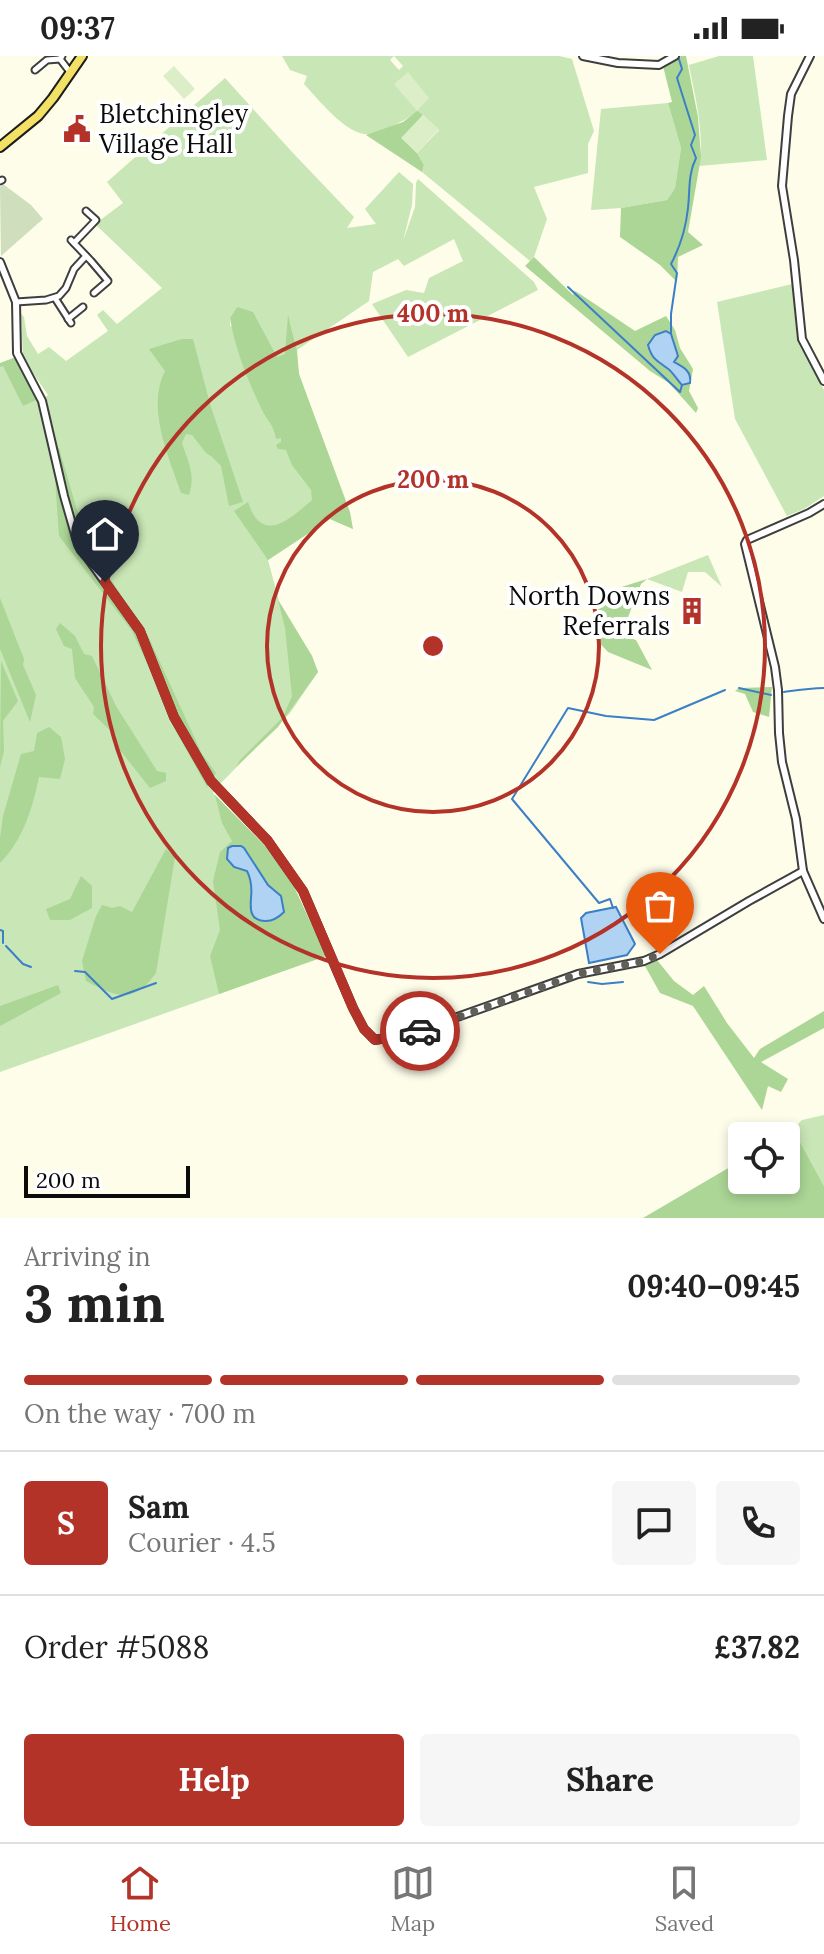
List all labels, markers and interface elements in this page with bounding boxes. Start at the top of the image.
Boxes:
text: 09:37 [40,9,115,47]
place label: Bletchingley Village Hall [98,97,249,160]
public building icon: Bletchingley Village Hall [62,114,92,144]
text: 400 m [397,298,469,329]
text: 200 m [397,464,469,495]
pin [71,500,139,582]
icon: home [83,512,127,556]
place label: North Downs Referrals [508,579,670,642]
building icon: North Downs Referrals [677,596,707,626]
centre of rings [419,632,447,660]
pin [626,872,694,954]
icon: bag [638,884,682,928]
courier [380,991,460,1071]
icon: car [398,1009,442,1053]
map controls [728,1122,800,1194]
button: locate [728,1122,800,1194]
scale bar [24,1162,190,1198]
text: 200 m [36,1166,101,1194]
text: Arriving in [24,1240,151,1273]
text: 09:40–09:45 [627,1267,800,1305]
text: 3 min [24,1270,165,1336]
text: On the way · 700 m [24,1397,256,1430]
button: chat [612,1481,696,1565]
button: phone [716,1481,800,1565]
text: Sam [128,1488,189,1526]
text: S [57,1504,75,1542]
text: Courier · 4.5 [128,1526,276,1559]
text: Order #5088 [24,1628,209,1666]
text: £37.82 [714,1628,800,1666]
button: Help [24,1734,404,1826]
button: Share [420,1734,800,1826]
tab: Home [110,1861,171,1937]
tab: Map [390,1861,435,1937]
tab: Saved [655,1861,714,1937]

